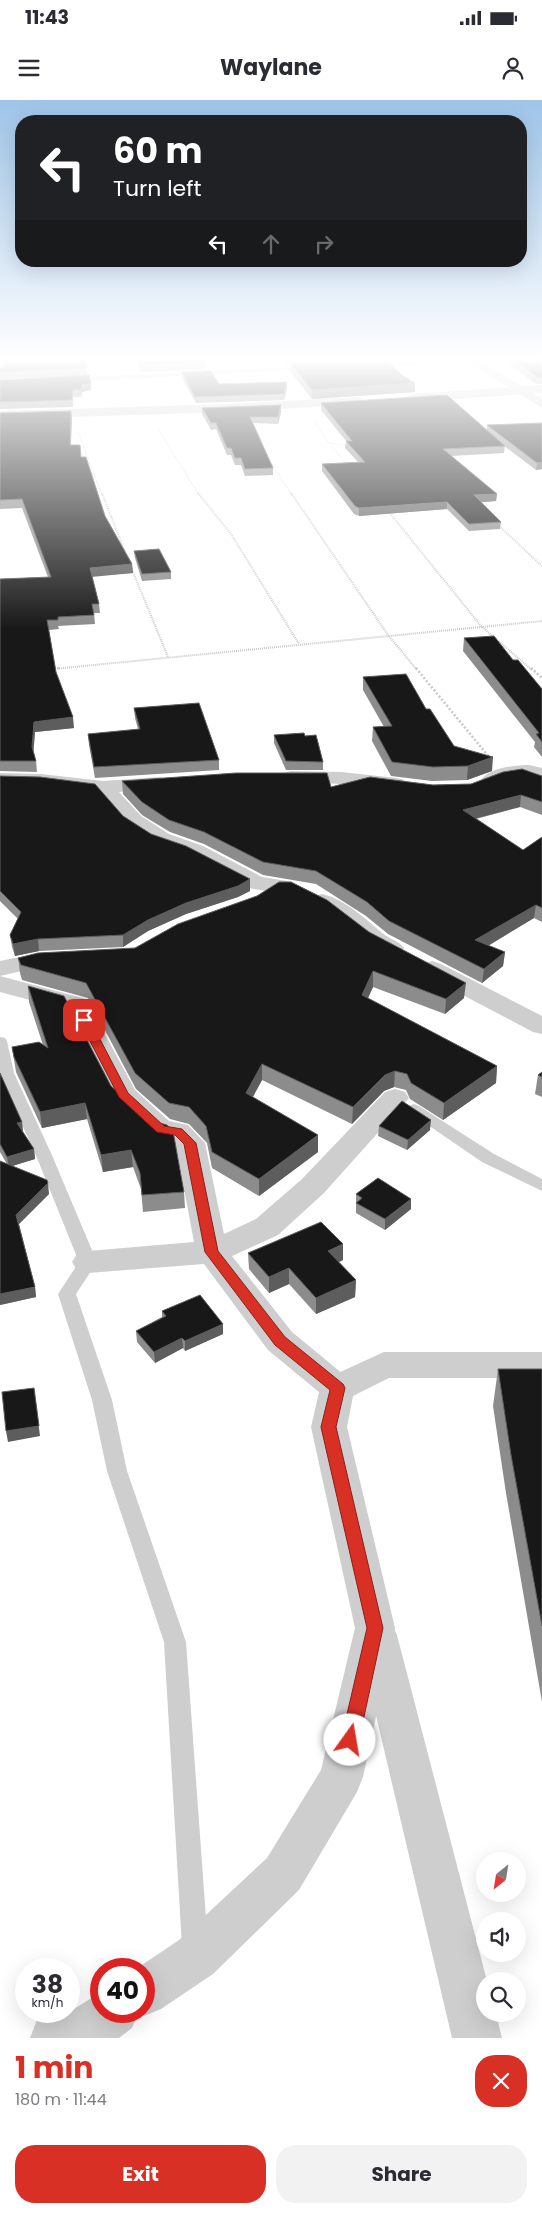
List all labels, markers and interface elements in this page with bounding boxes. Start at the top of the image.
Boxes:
text: 11:43 [25,4,69,31]
text: Waylane [220,52,322,83]
icon: menu [15,54,43,82]
icon: person [499,54,527,82]
text: 60 m [113,126,203,175]
icon: left [30,135,95,200]
text: Turn left [113,173,201,204]
icon: left [204,230,232,258]
icon: ahead [257,230,285,258]
icon: right [310,230,338,258]
pin [63,999,105,1041]
icon: arrive [70,1006,98,1034]
position arrow [323,1713,375,1765]
north arrow [476,1852,526,1902]
map controls [476,1852,526,2022]
button: sound [476,1912,526,1962]
speed limit sign: 40 [90,1958,155,2023]
text: 38 [32,1967,63,2002]
button: search [476,1972,526,2022]
text: km/h [32,1994,63,2011]
text: 1 min [15,2046,93,2089]
button: close [475,2055,527,2107]
text: 180 m · 11:44 [15,2088,107,2111]
button: Exit [15,2145,266,2203]
button: Share [276,2145,527,2203]

